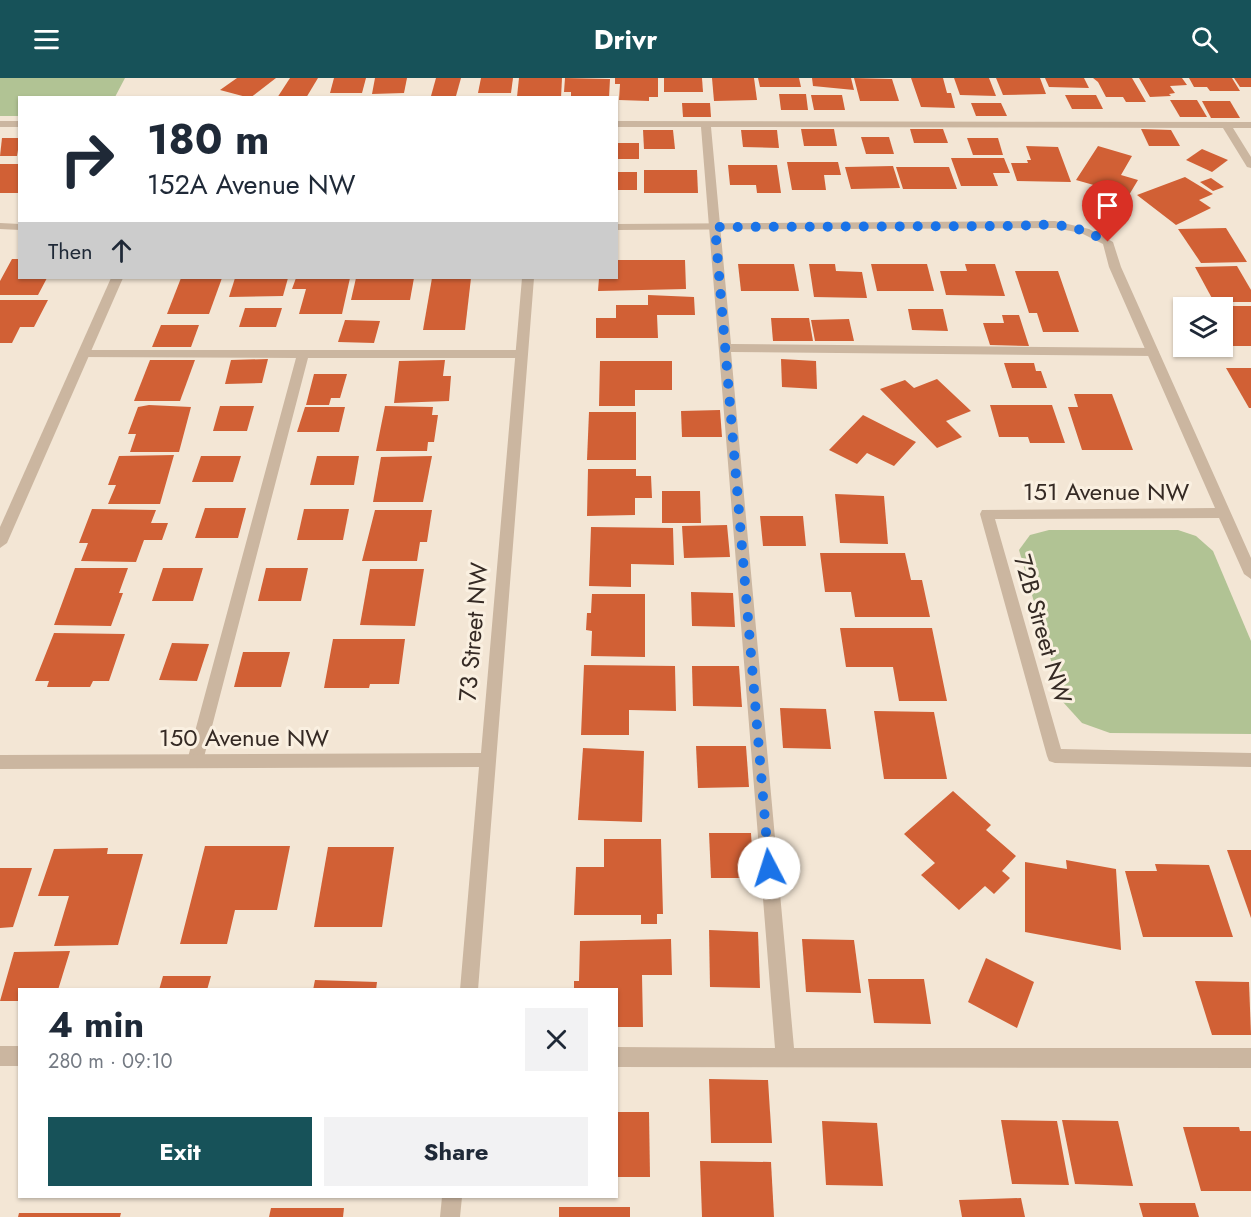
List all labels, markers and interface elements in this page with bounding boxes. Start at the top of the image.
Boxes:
text: Drivr [594,20,657,59]
icon: menu [30,23,63,56]
icon: search [1188,23,1221,56]
text: 180 m [147,109,270,170]
icon: right [48,120,126,198]
text: 152A Avenue NW [147,165,356,204]
pin [1082,180,1133,242]
icon: arrive [1091,189,1124,222]
icon: ahead [105,234,138,267]
text: Then [48,235,93,267]
map controls [1173,297,1233,357]
button: layers [1173,297,1233,357]
street label: 151 Avenue NW [1023,474,1190,509]
street label: 72B Street NW [1005,550,1081,708]
street label: 73 Street NW [449,561,497,703]
street label: 150 Avenue NW [159,720,329,755]
position arrow [737,836,801,900]
text: 4 min [48,998,144,1050]
button: close [525,1008,588,1071]
text: 280 m · 09:10 [48,1047,172,1076]
button: Exit [48,1117,312,1186]
button: Share [324,1117,588,1186]

